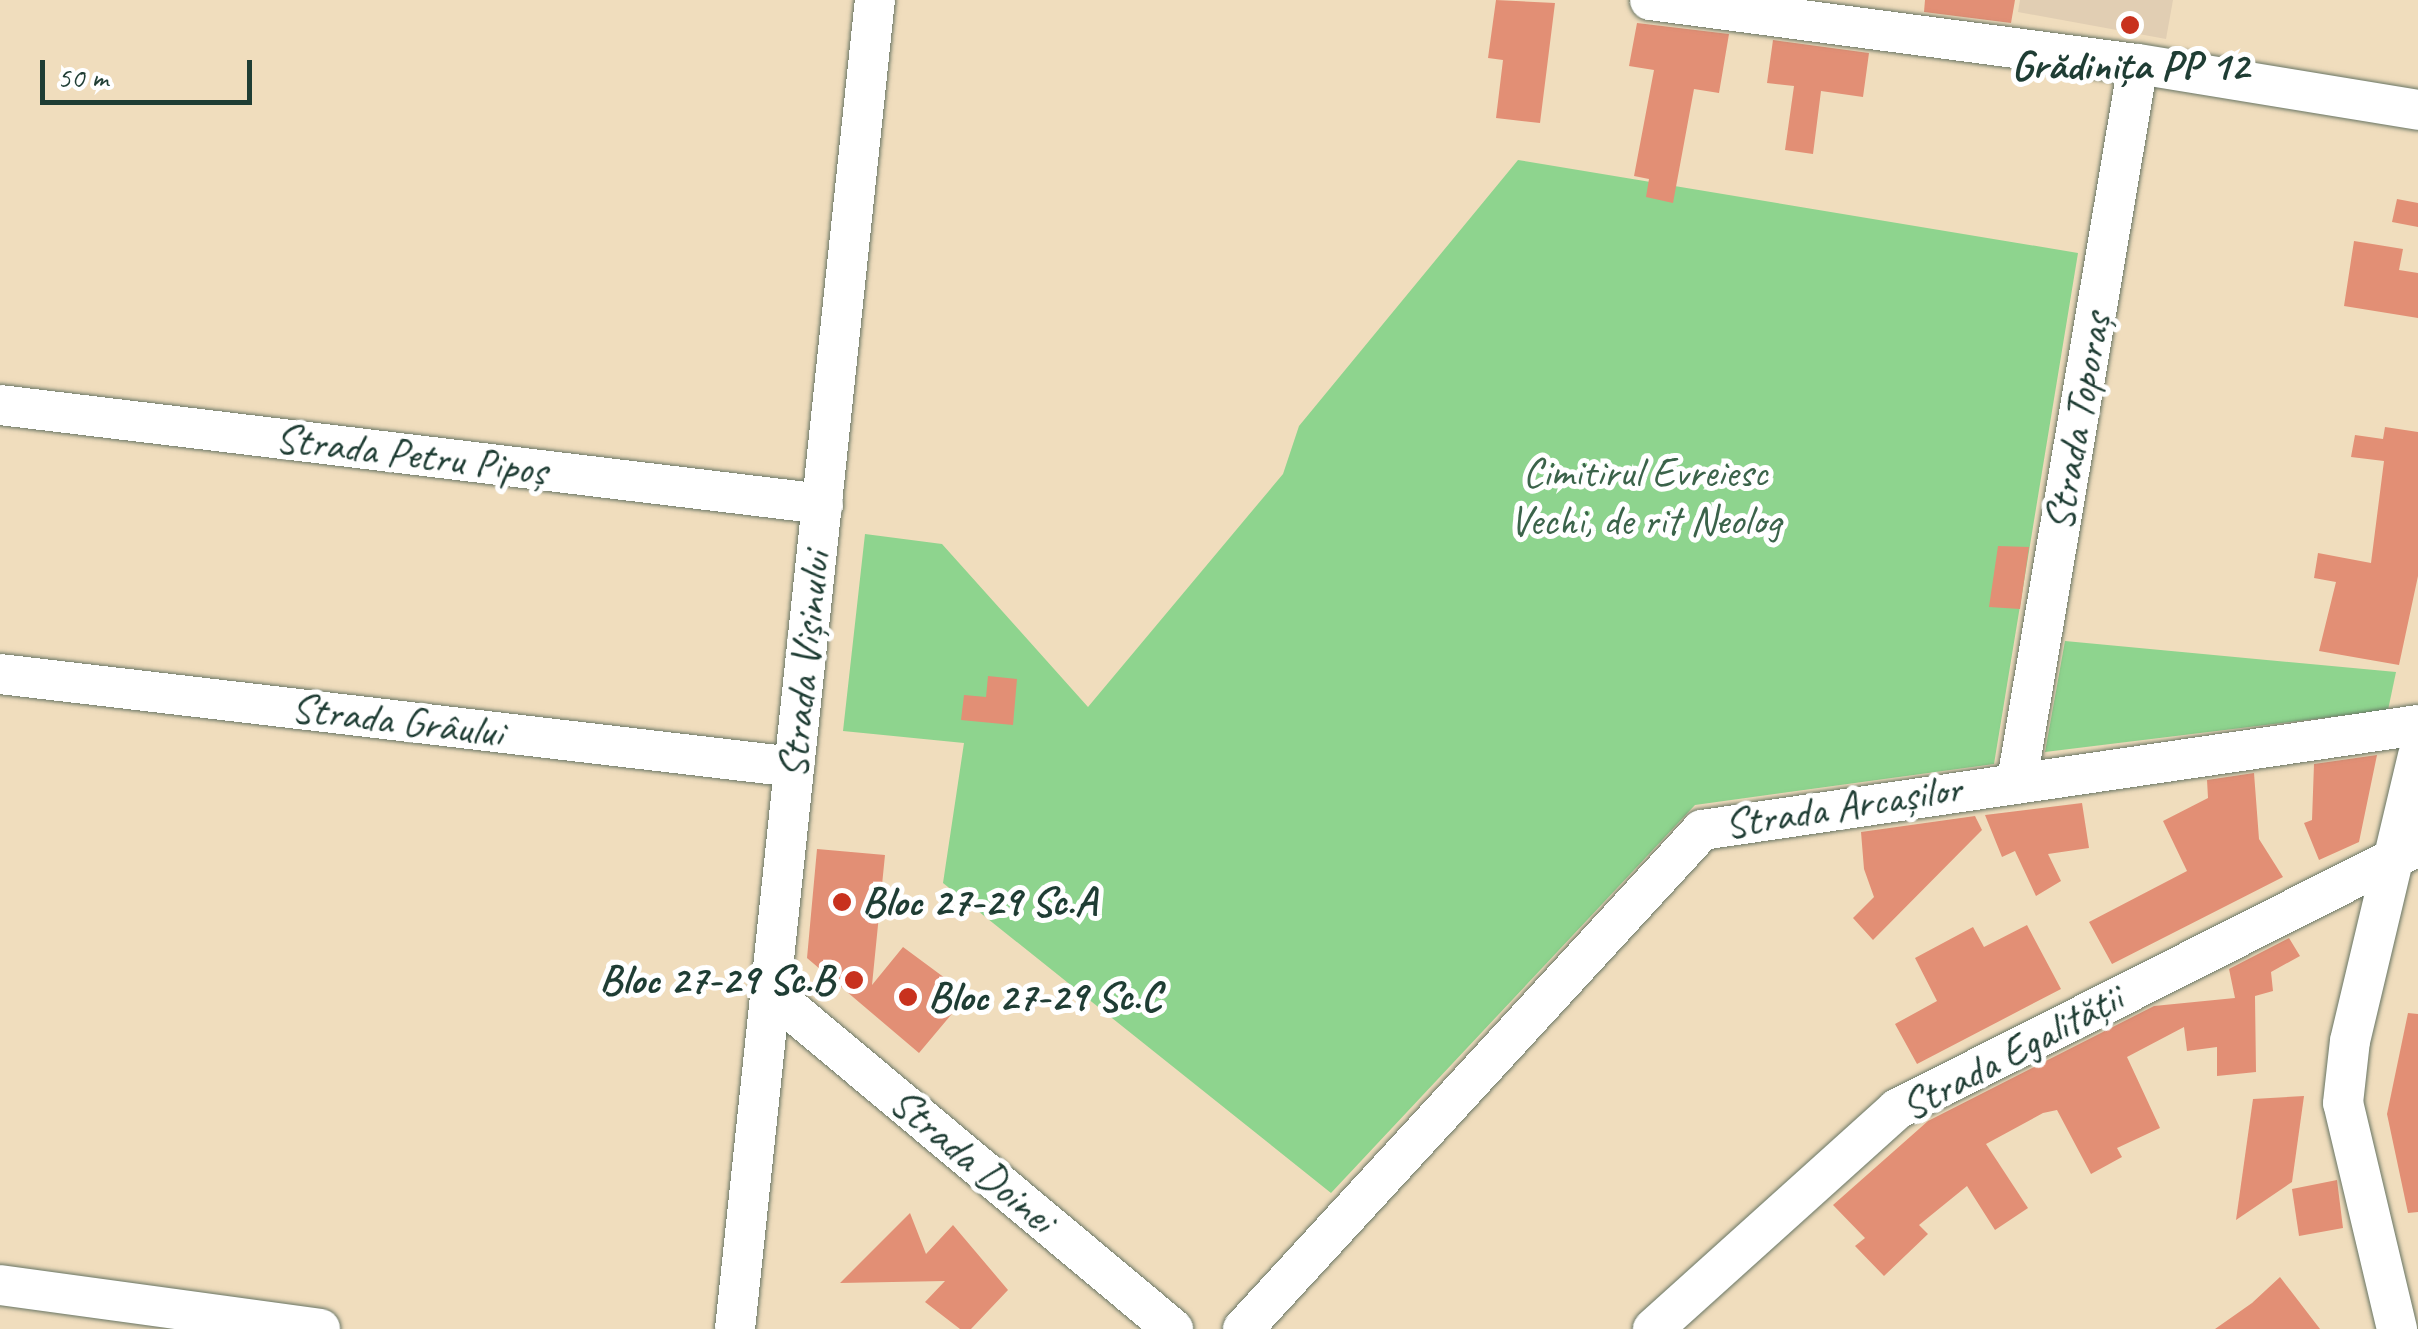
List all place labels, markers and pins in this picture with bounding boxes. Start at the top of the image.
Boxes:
marker: Grădinița PP 12 [2119,14,2141,36]
place label: Grădinița PP 12 [2011,41,2249,91]
place label: Bloc 27-29 Sc.A [862,877,1096,927]
marker: Bloc 27-29 Sc.A [831,891,853,913]
place label: Bloc 27-29 Sc.B [599,955,834,1005]
marker: Bloc 27-29 Sc.B [843,969,865,991]
place label: Bloc 27-29 Sc.C [928,972,1161,1022]
marker: Bloc 27-29 Sc.C [897,986,919,1008]

